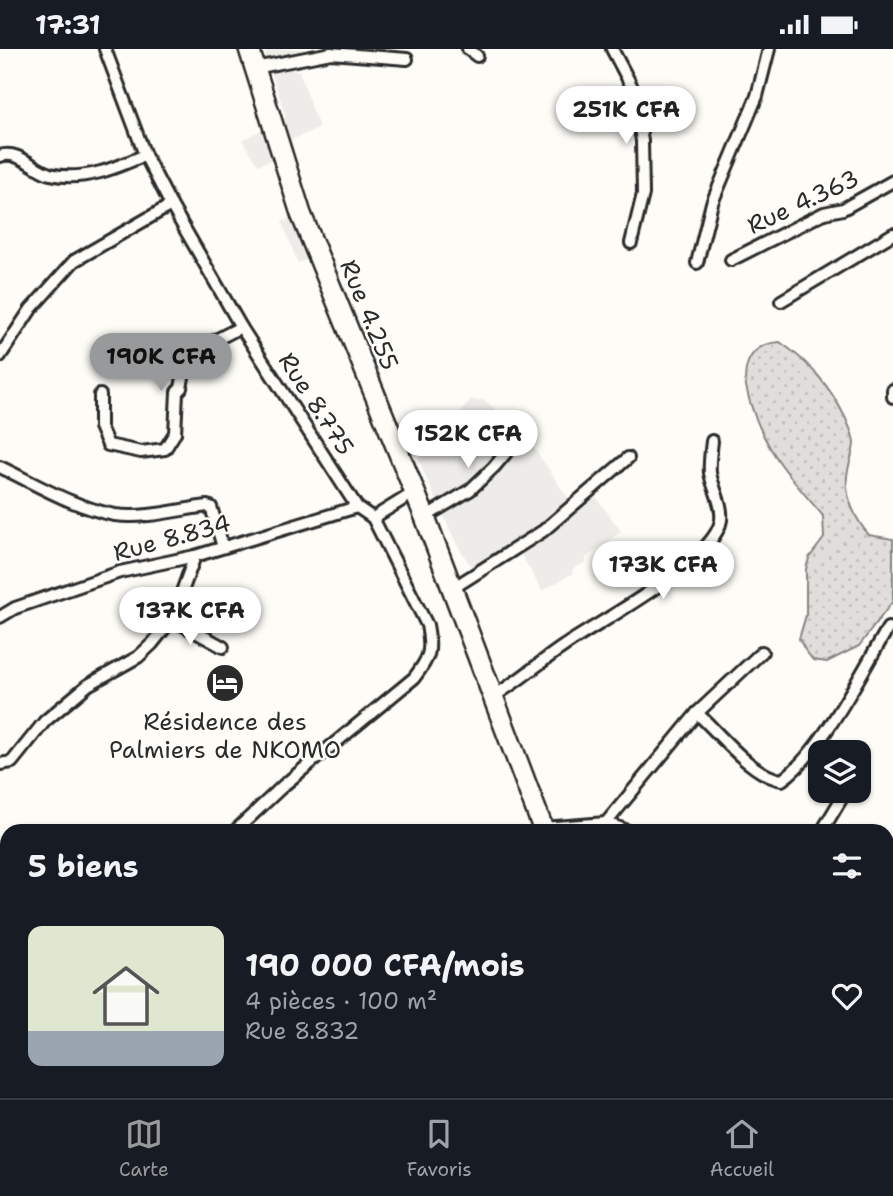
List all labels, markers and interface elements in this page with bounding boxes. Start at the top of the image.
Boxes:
text: 17:31 [35,7,101,42]
pin: 251K CFA [554,87,698,146]
text: 251K CFA [572,94,680,124]
street label: Rue 4.363 [742,162,864,242]
street label: Rue 4.255 [332,255,406,375]
pin: 190K CFA [89,333,233,393]
text: 190K CFA [106,341,216,371]
street label: Rue 8.775 [271,347,361,461]
pin: 152K CFA [396,411,540,470]
text: 152K CFA [414,418,522,448]
street label: Rue 8.834 [110,507,234,569]
pin: 173K CFA [591,541,735,601]
text: 173K CFA [608,549,718,579]
pin: 137K CFA [118,587,262,647]
text: 137K CFA [135,595,245,625]
hotel icon: Résidence des Palmiers de NKOMO [204,662,246,704]
place label: Résidence des Palmiers de NKOMO [109,706,341,766]
map controls [808,740,871,803]
button: layers [808,740,871,803]
text: 5 biens [28,846,139,887]
icon: filters [828,847,866,885]
text: 190 000 CFA/mois [245,945,525,986]
icon: home [84,954,168,1038]
icon: heart [828,977,866,1015]
text: 4 pièces · 100 m² [245,986,437,1016]
text: Rue 8.832 [245,1016,359,1046]
tab: Carte [119,1115,169,1182]
tab: Favoris [407,1115,472,1182]
tab: Accueil [710,1115,774,1182]

